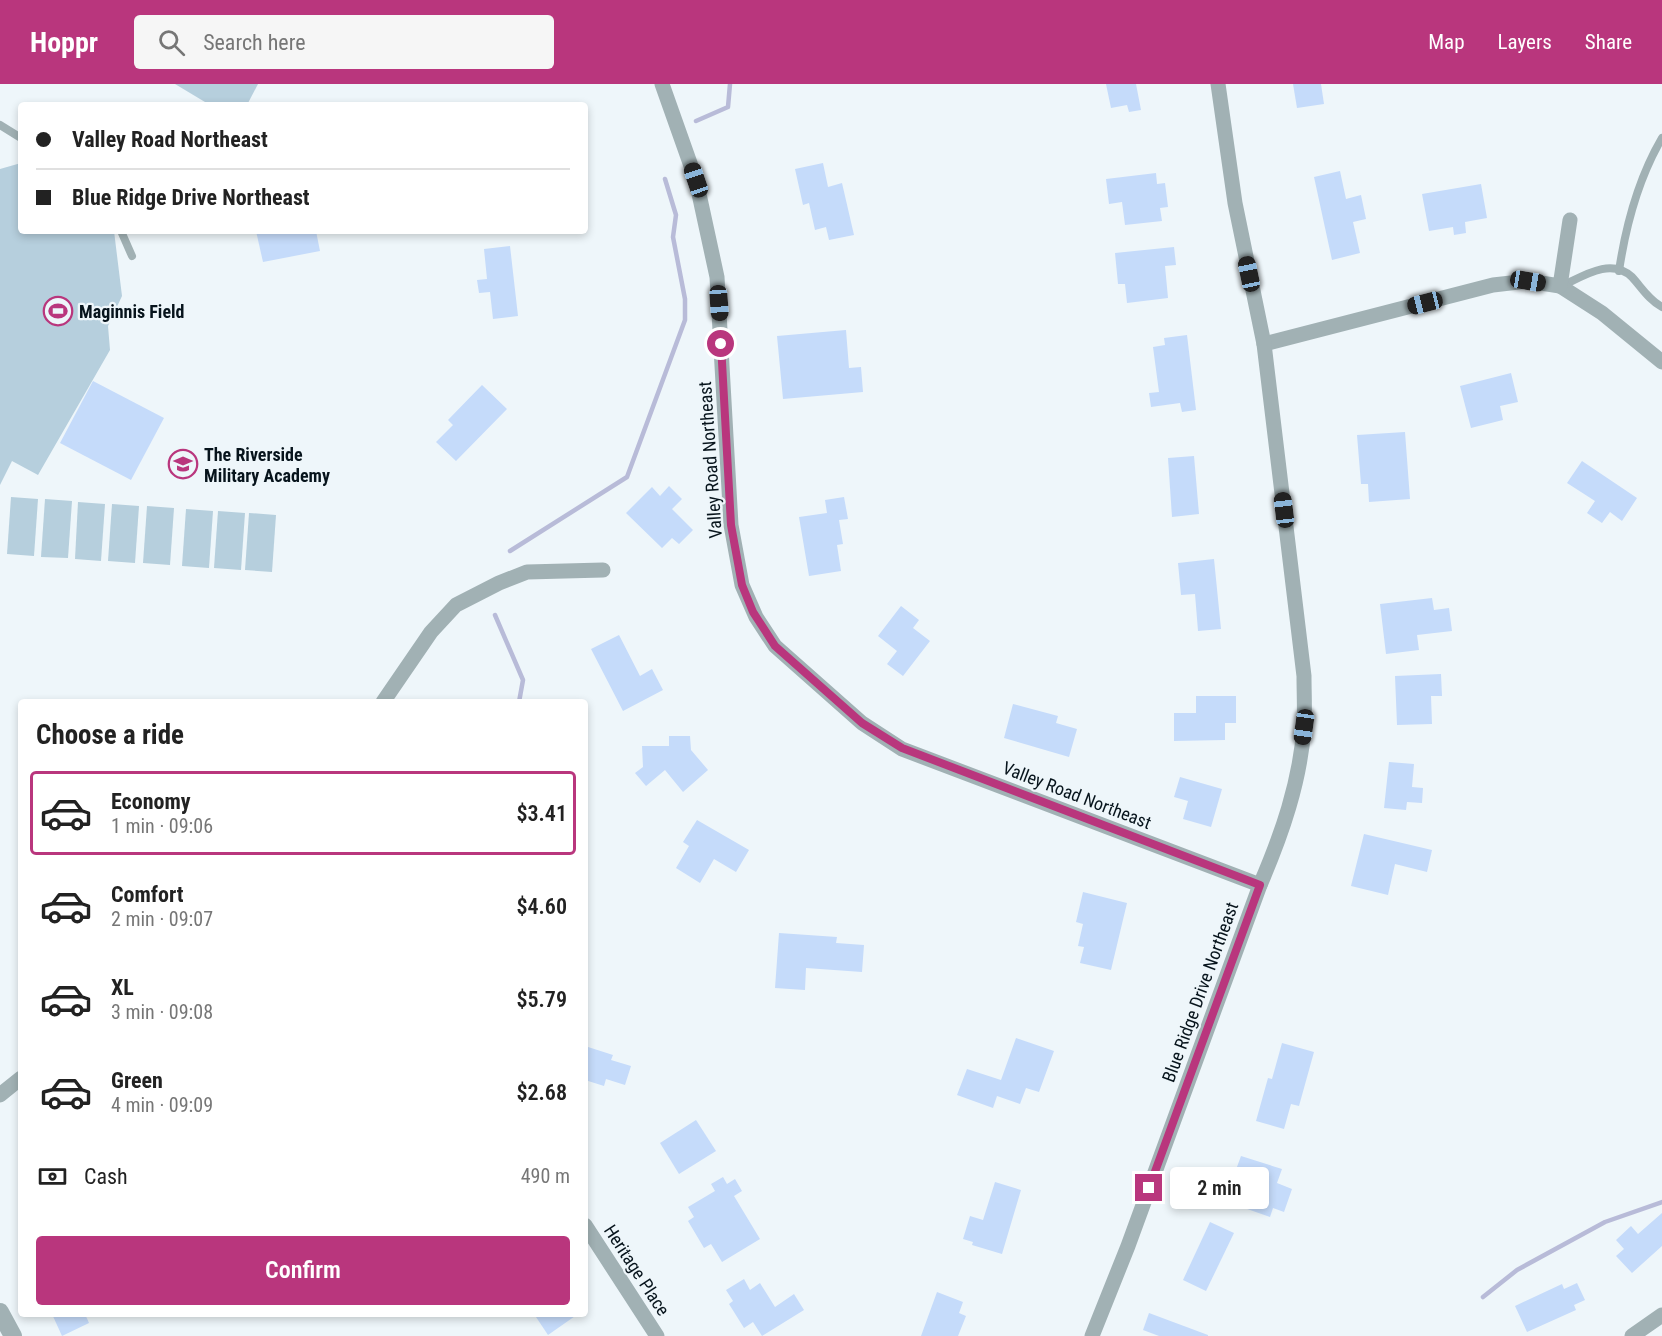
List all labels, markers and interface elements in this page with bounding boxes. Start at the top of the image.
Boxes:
search box [134,15,554,69]
text: Hoppr [30,26,98,59]
icon: search [155,26,188,59]
text: Search here [203,30,305,55]
text: Map [1428,30,1465,54]
text: Layers [1498,30,1552,54]
text: Share [1585,30,1632,54]
text: Valley Road Northeast [72,127,268,152]
car [682,160,710,200]
text: Blue Ridge Drive Northeast [72,185,310,210]
car [1236,255,1262,293]
car [1509,269,1547,293]
car [709,284,729,322]
car [1405,290,1445,316]
sports icon: Maginnis Field [42,295,74,327]
place label: Maginnis Field [79,301,184,322]
route start [707,330,734,357]
street label: Valley Road Northeast [694,381,726,539]
place label: The Riverside Military Academy [204,444,330,486]
school or university icon: The Riverside Military Academy [167,448,199,480]
car [1273,491,1295,529]
car [1293,708,1315,746]
text: Choose a ride [36,719,184,751]
street label: Valley Road Northeast [1000,757,1154,833]
icon: car [39,786,93,840]
text: Economy [111,789,191,814]
text: $3.41 [516,801,567,826]
text: 1 min · 09:06 [111,814,213,838]
icon: car [39,879,93,933]
text: Comfort [111,882,184,907]
text: $4.60 [516,894,567,919]
street label: Blue Ridge Drive Northeast [1158,899,1242,1085]
text: 2 min · 09:07 [111,907,213,931]
icon: car [39,972,93,1026]
text: XL [111,975,134,1000]
text: $5.79 [516,987,567,1012]
text: 3 min · 09:08 [111,1000,213,1024]
icon: car [39,1065,93,1119]
text: Green [111,1068,163,1093]
text: $2.68 [516,1080,567,1105]
text: 4 min · 09:09 [111,1093,213,1117]
icon: cash [36,1160,69,1193]
text: Cash [84,1164,128,1189]
text: 490 m [521,1164,570,1188]
callout: 2 min [1170,1167,1269,1209]
route end [1135,1174,1162,1201]
text: 2 min [1197,1176,1242,1200]
street label: Heritage Place [600,1221,674,1319]
button: Confirm [36,1236,570,1305]

